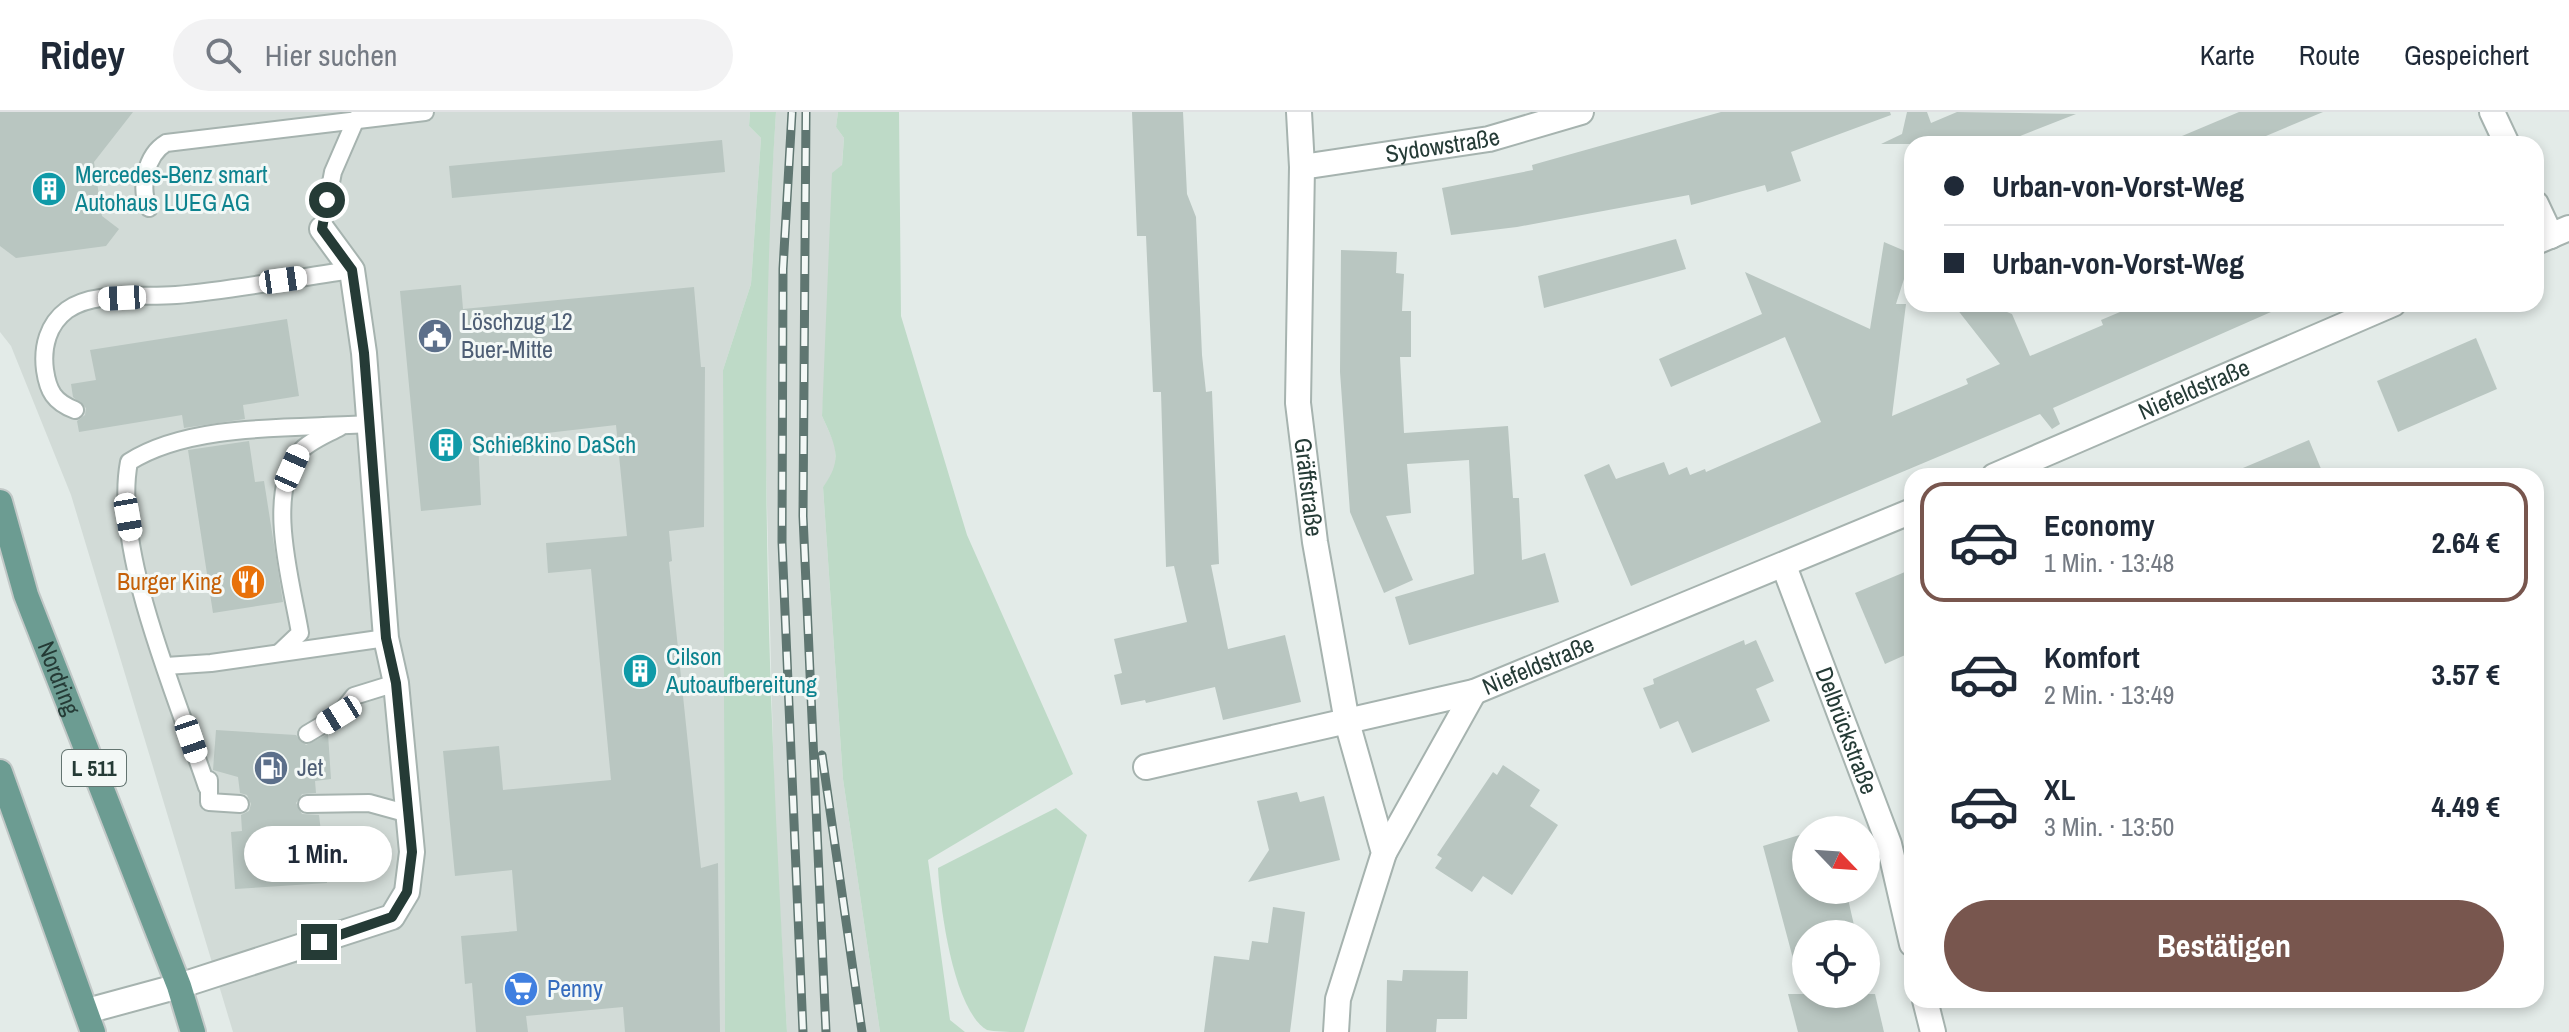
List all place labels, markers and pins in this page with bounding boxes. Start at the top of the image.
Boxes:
place label: Mercedes-Benz smart Autohaus LUEG AG [74,158,268,218]
building icon: Mercedes-Benz smart Autohaus LUEG AG [30,170,68,208]
place label: Löschzug 12 Buer-Mitte [461,305,573,365]
public building icon: Löschzug 12 Buer-Mitte [416,317,454,355]
building icon: Schießkino DaSch [427,426,465,464]
place label: Schießkino DaSch [472,428,636,460]
restaurant icon: Burger King [229,563,267,601]
place label: Burger King [117,565,222,597]
place label: Cilson Autoaufbereitung [665,640,817,700]
building icon: Cilson Autoaufbereitung [621,652,659,690]
fuel station icon: Jet [252,749,290,787]
place label: Jet [297,751,324,783]
supermarket icon: Penny [502,970,540,1008]
place label: Penny [547,972,603,1004]

